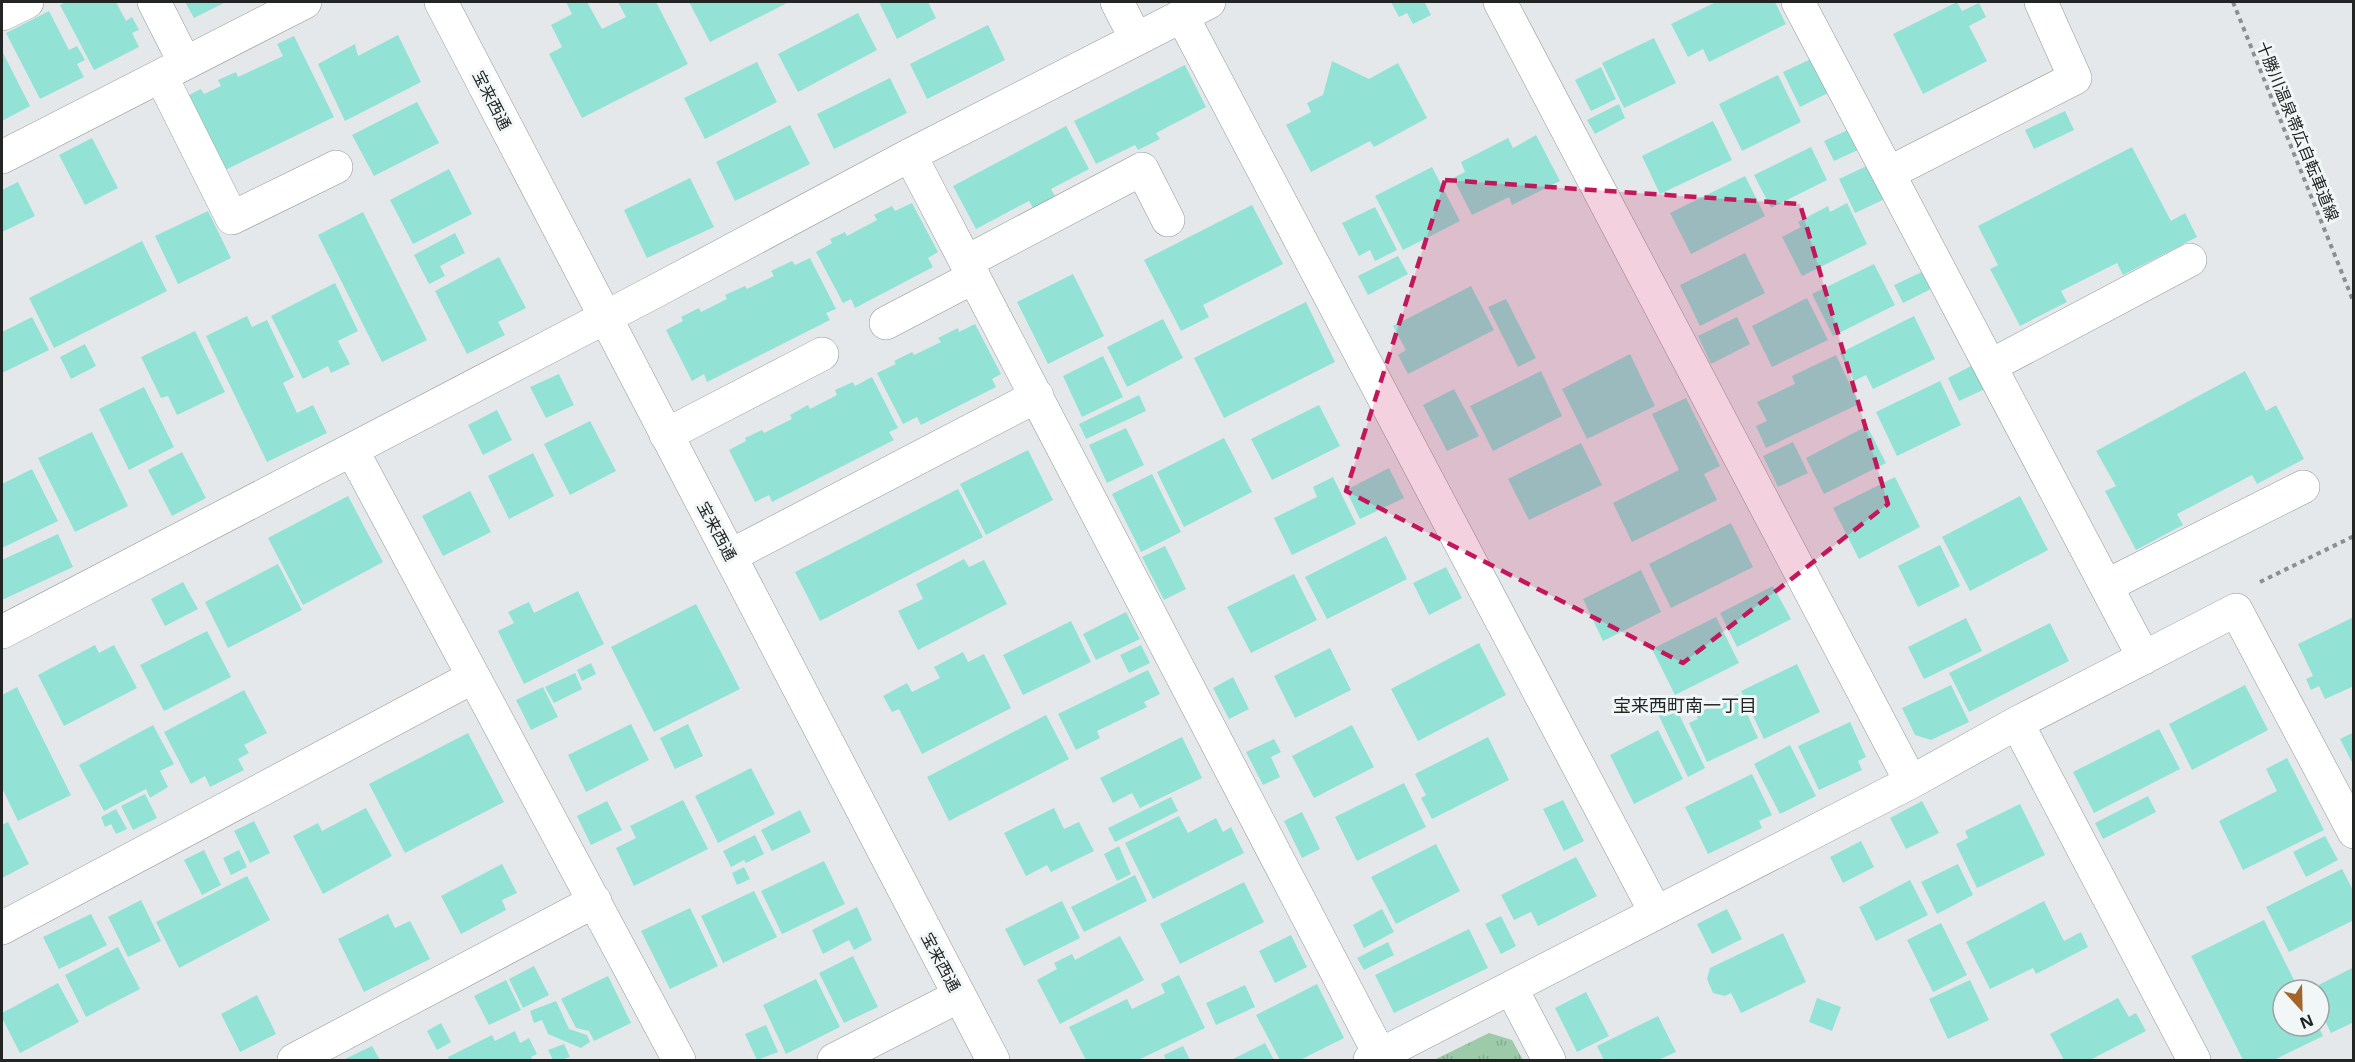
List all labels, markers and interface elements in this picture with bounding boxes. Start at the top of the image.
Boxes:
street label: 十勝川温泉帯広自転車道線 [2252,38,2344,224]
street label: 宝来西通 [468,66,516,134]
street label: 宝来西通 [692,498,742,564]
district label: 宝来西町南一丁目 [1613,693,1757,717]
street label: 宝来西通 [916,929,966,995]
north arrow [2271,978,2331,1038]
text: N [2296,1009,2317,1035]

